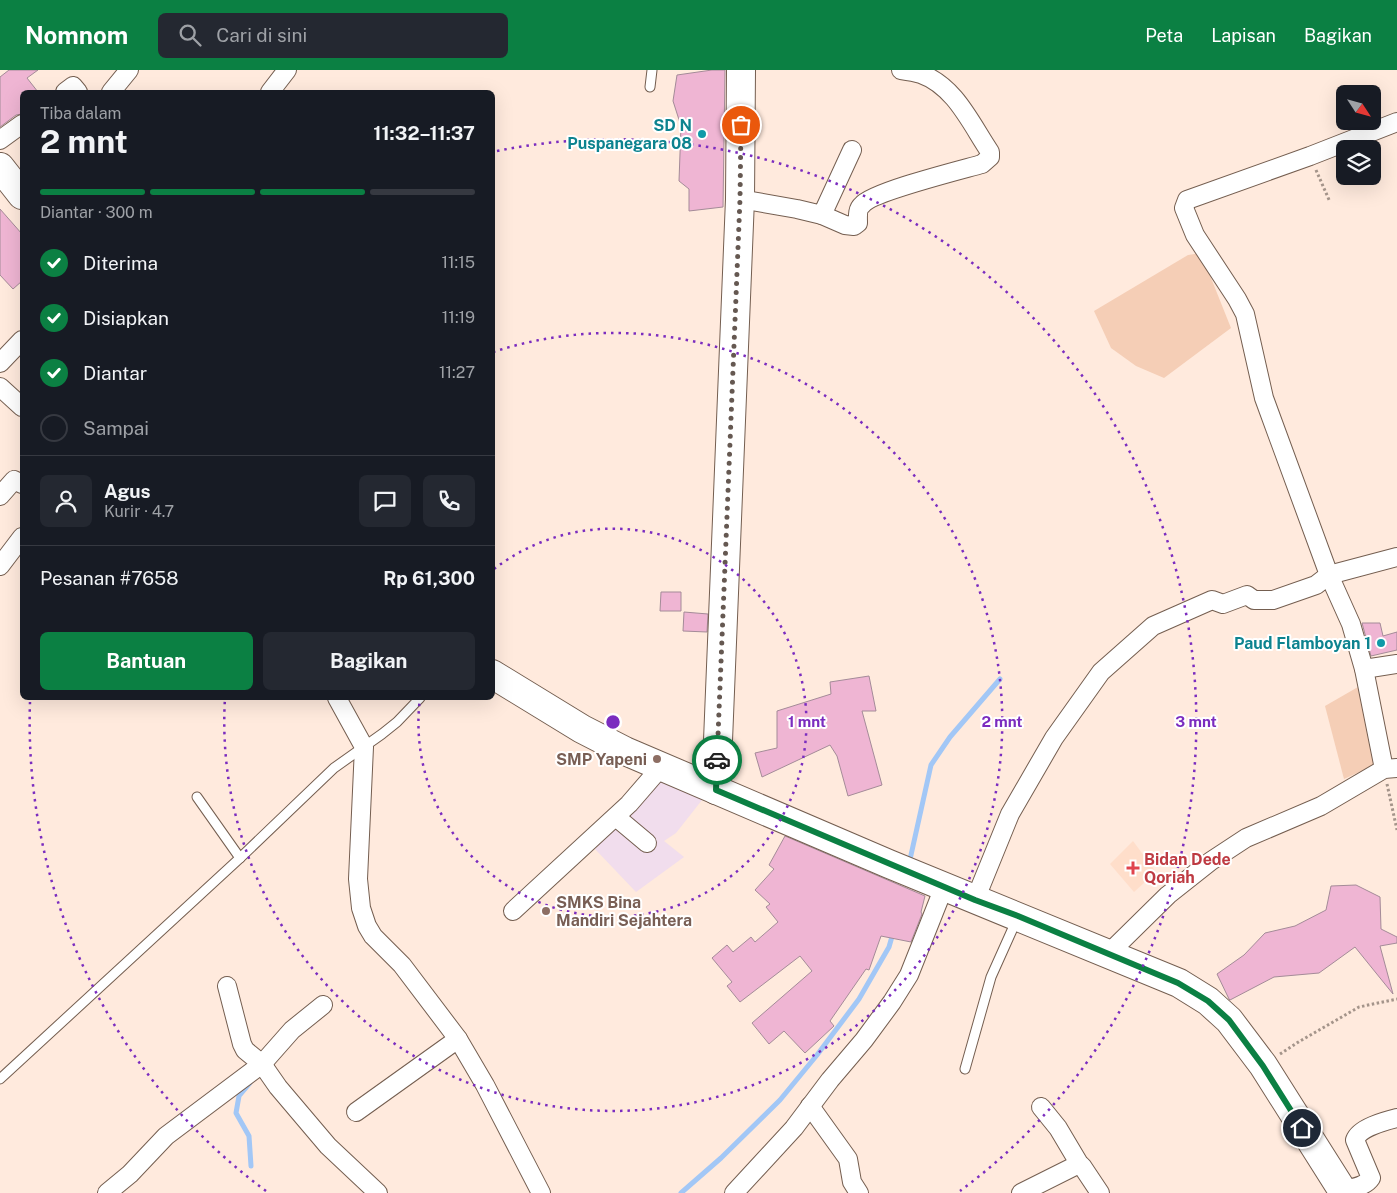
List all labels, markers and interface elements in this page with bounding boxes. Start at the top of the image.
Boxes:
search box [158,13,508,58]
text: Nomnom [25,21,128,49]
icon: search [176,21,204,49]
text: Cari di sini [216,24,307,46]
text: Peta [1145,25,1183,46]
text: Lapisan [1211,25,1276,46]
text: Bagikan [1304,25,1372,46]
north arrow [1336,85,1381,130]
map controls [1336,85,1381,185]
text: Tiba dalam [40,104,121,123]
pin [720,104,762,146]
icon: bag [727,111,755,139]
place label: SD N Puspanegara 08 [567,116,692,153]
text: 11:32–11:37 [373,122,475,144]
text: 2 mnt [40,123,128,160]
marker: SD N Puspanegara 08 [696,128,708,140]
button: layers [1336,140,1381,185]
text: Diantar · 300 m [40,203,153,222]
icon: check [40,249,68,277]
text: Diterima [83,252,158,274]
text: 11:15 [442,253,475,272]
icon: check [40,304,68,332]
text: Disiapkan [83,307,169,329]
text: 11:19 [442,308,475,327]
icon: check [40,359,68,387]
text: Diantar [83,362,147,384]
text: 11:27 [439,363,475,382]
text: Sampai [83,417,149,439]
button: person [40,475,92,527]
button: chat [359,475,411,527]
button: phone [423,475,475,527]
text: Agus [104,480,151,502]
text: Kurir · 4.7 [104,502,174,521]
text: Pesanan #7658 [40,567,179,589]
text: Rp 61,300 [383,567,475,589]
button: Bantuan [40,632,253,690]
button: Bagikan [263,632,475,690]
place label: Paud Flamboyan 1 [1234,634,1371,653]
marker: Paud Flamboyan 1 [1375,637,1387,649]
centre of rings [604,713,622,731]
text: 1 mnt [788,713,826,730]
text: 2 mnt [981,713,1023,730]
text: 3 mnt [1175,713,1217,730]
courier [692,735,742,785]
icon: car [703,746,731,774]
place label: SMP Yapeni [556,750,647,769]
marker: SMP Yapeni [651,753,663,765]
place label: Bidan Dede Qoriah [1144,850,1231,887]
marker: Bidan Dede Qoriah [1126,861,1140,875]
place label: SMKS Bina Mandiri Sejahtera [556,893,692,930]
marker: SMKS Bina Mandiri Sejahtera [540,905,552,917]
pin [1281,1107,1323,1149]
icon: home [1288,1114,1316,1142]

